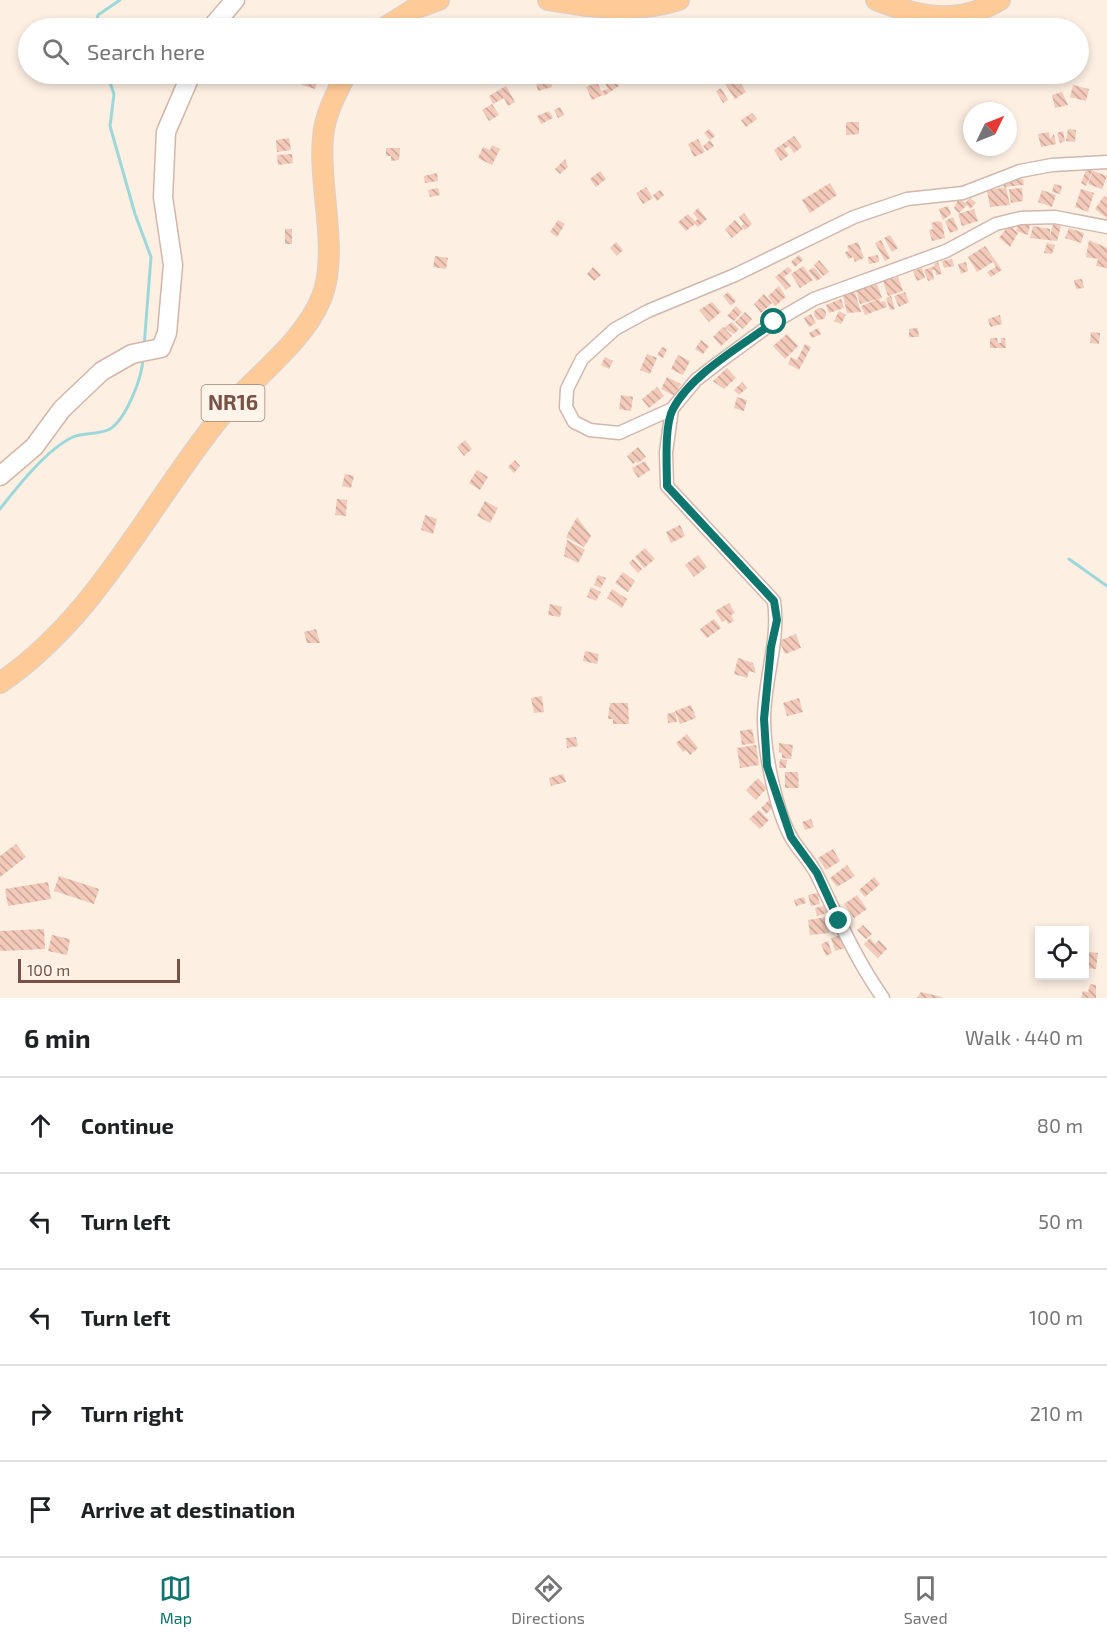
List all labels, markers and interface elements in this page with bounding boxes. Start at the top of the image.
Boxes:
search box [18,18,1089,84]
icon: search [39,35,72,68]
text: Search here [87,38,205,64]
north arrow [963,102,1017,156]
route start [760,308,786,334]
road number: NR16 [202,385,264,421]
route end [825,907,851,933]
map controls [1035,926,1089,980]
button: locate [1035,926,1089,980]
scale bar [18,956,180,983]
text: 100 m [27,960,70,979]
text: 6 min [24,1022,91,1053]
text: Walk · 440 m [965,1025,1083,1049]
icon: ahead [24,1109,57,1142]
text: Continue [81,1112,174,1138]
text: 80 m [1037,1113,1083,1137]
icon: left [24,1205,57,1238]
text: Turn left [81,1208,170,1234]
text: 50 m [1038,1209,1083,1233]
icon: left [24,1301,57,1334]
text: Turn left [81,1304,170,1330]
text: 100 m [1029,1305,1083,1329]
icon: right [24,1397,57,1430]
text: Turn right [81,1400,183,1426]
text: 210 m [1030,1401,1083,1425]
icon: arrive [24,1493,57,1526]
text: Arrive at destination [81,1496,295,1522]
tab: Map [159,1572,192,1627]
tab: Directions [511,1572,585,1627]
tab: Saved [904,1572,948,1627]

